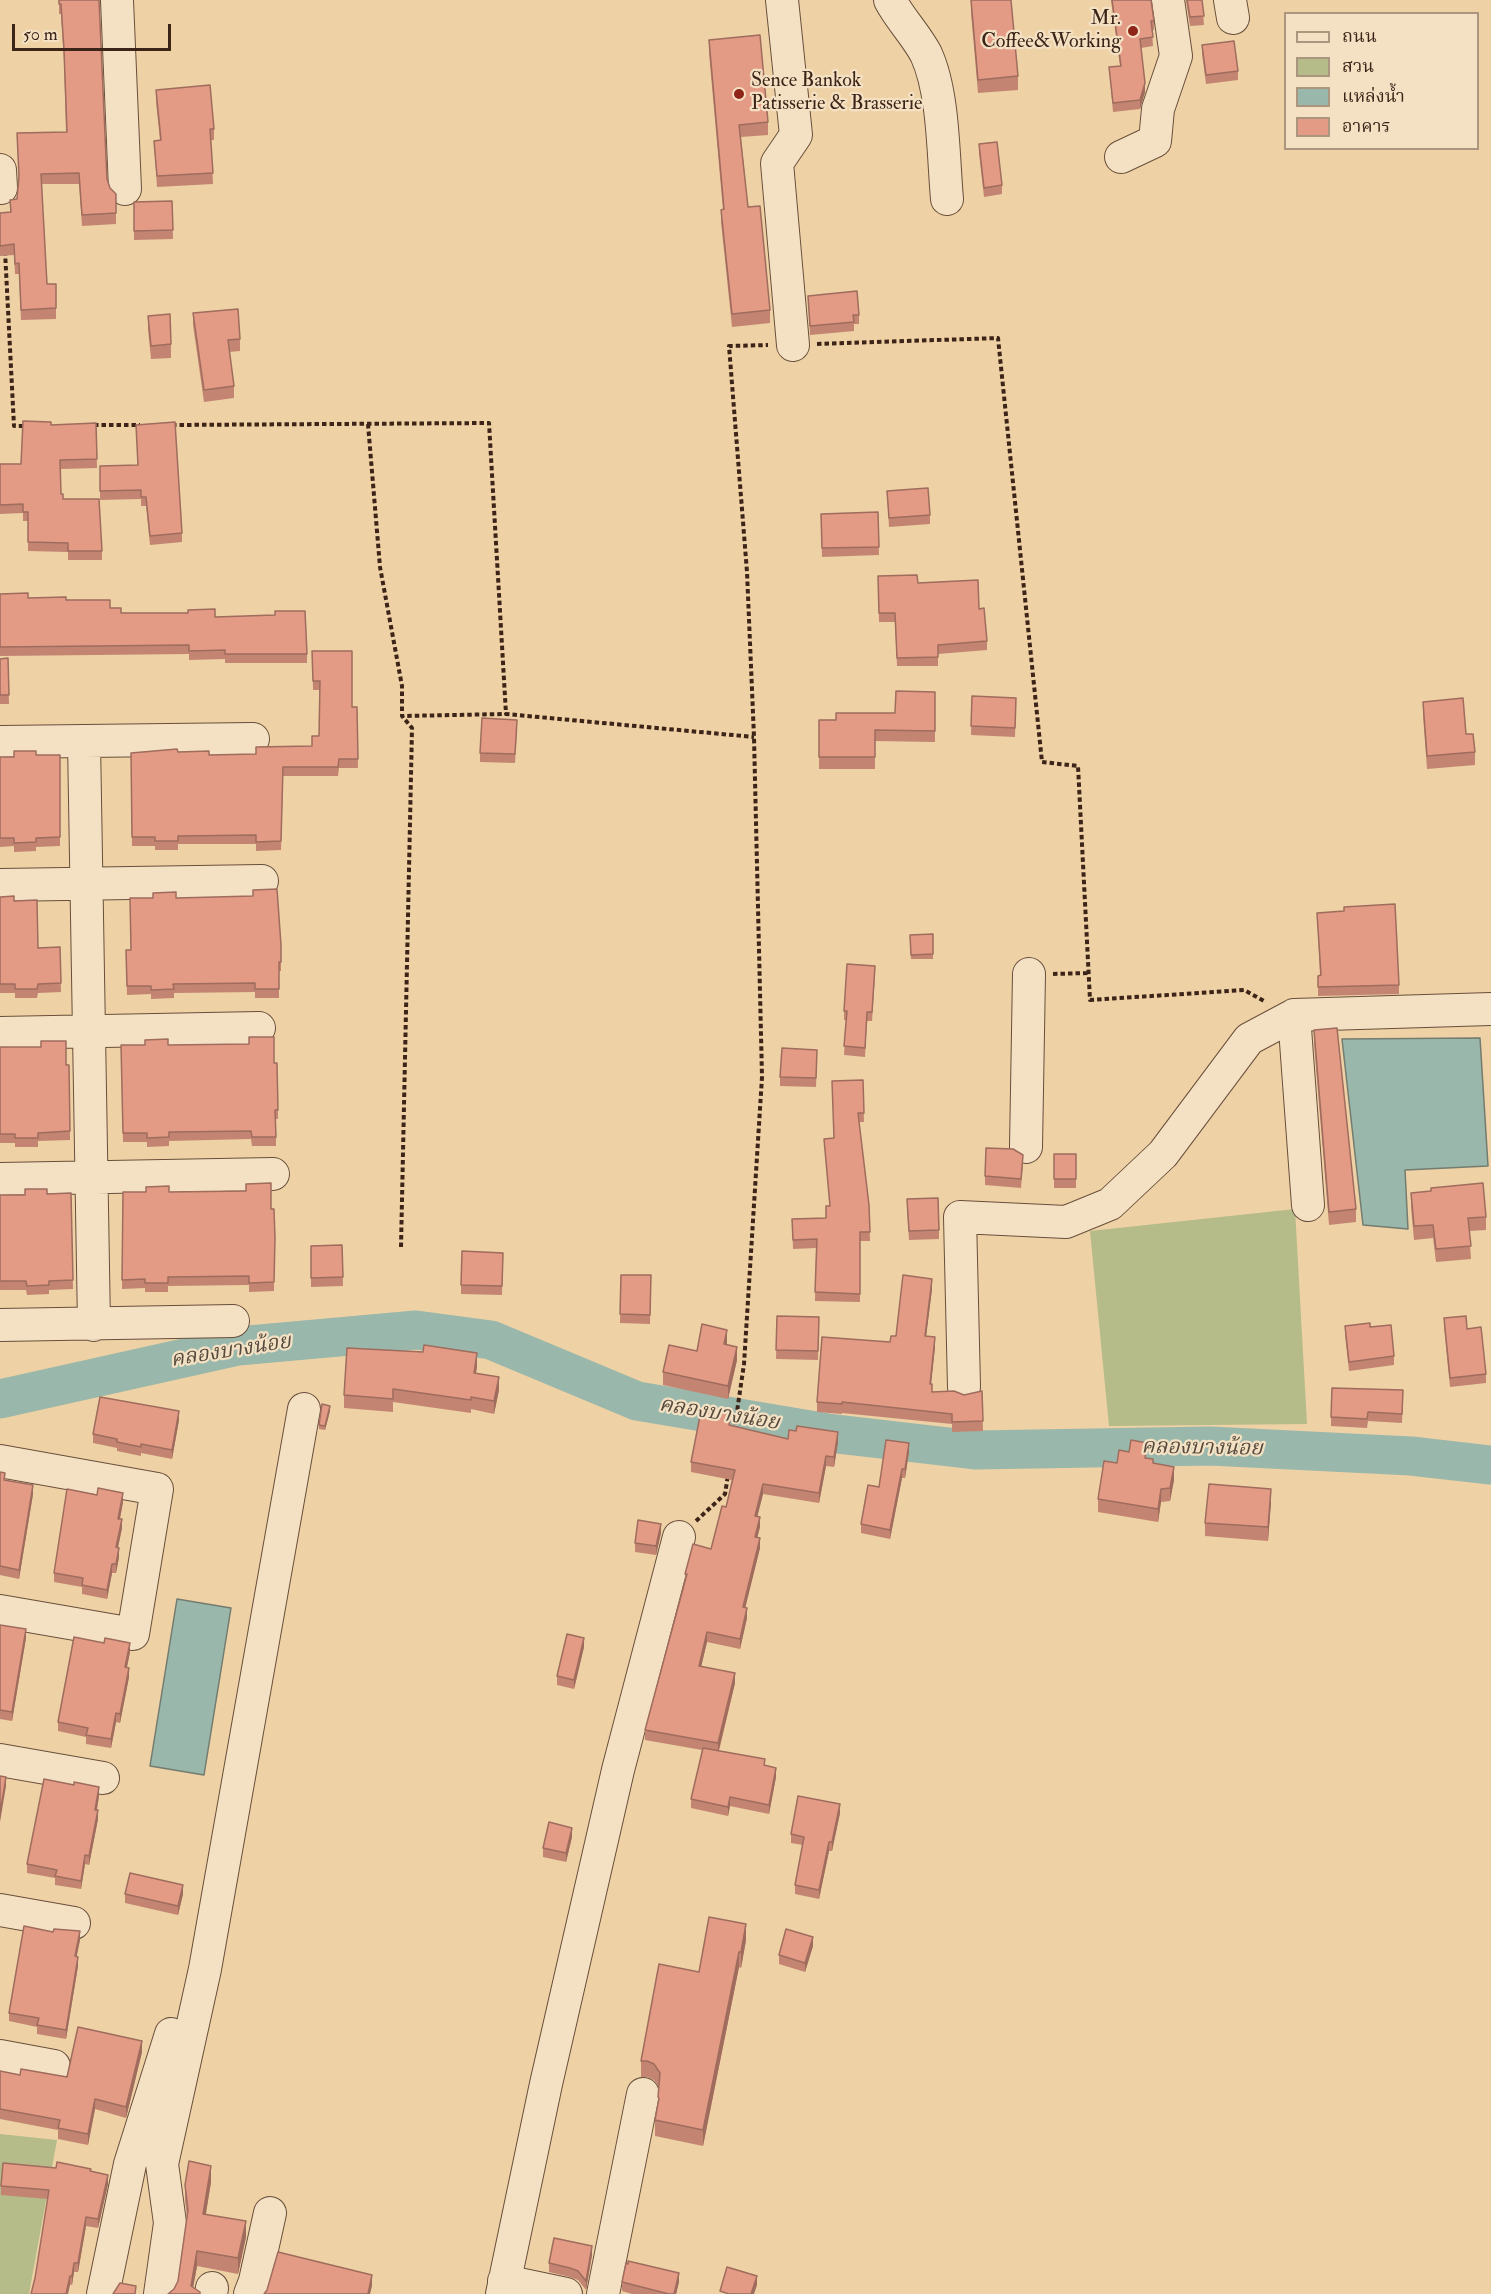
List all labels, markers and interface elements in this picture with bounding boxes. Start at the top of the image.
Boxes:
place label: Mr. Coffee&Working [981,8,1121,55]
scale bar [15,12,174,50]
legend [1284,12,1479,150]
text: 50 m [23,23,58,46]
marker: Mr. Coffee&Working [1126,24,1140,38]
text: ถนน [1342,25,1377,48]
text: สวน [1342,55,1374,78]
place label: Sence Bankok Patisserie & Brasserie [751,70,922,117]
text: แหล่งน้ำ [1342,85,1405,108]
marker: Sence Bankok Patisserie & Brasserie [732,87,746,101]
text: อาคาร [1342,115,1391,138]
water label: คลองบางน้อย [169,1330,293,1374]
water label: คลองบางน้อย [657,1393,781,1437]
water label: คลองบางน้อย [1141,1435,1263,1463]

